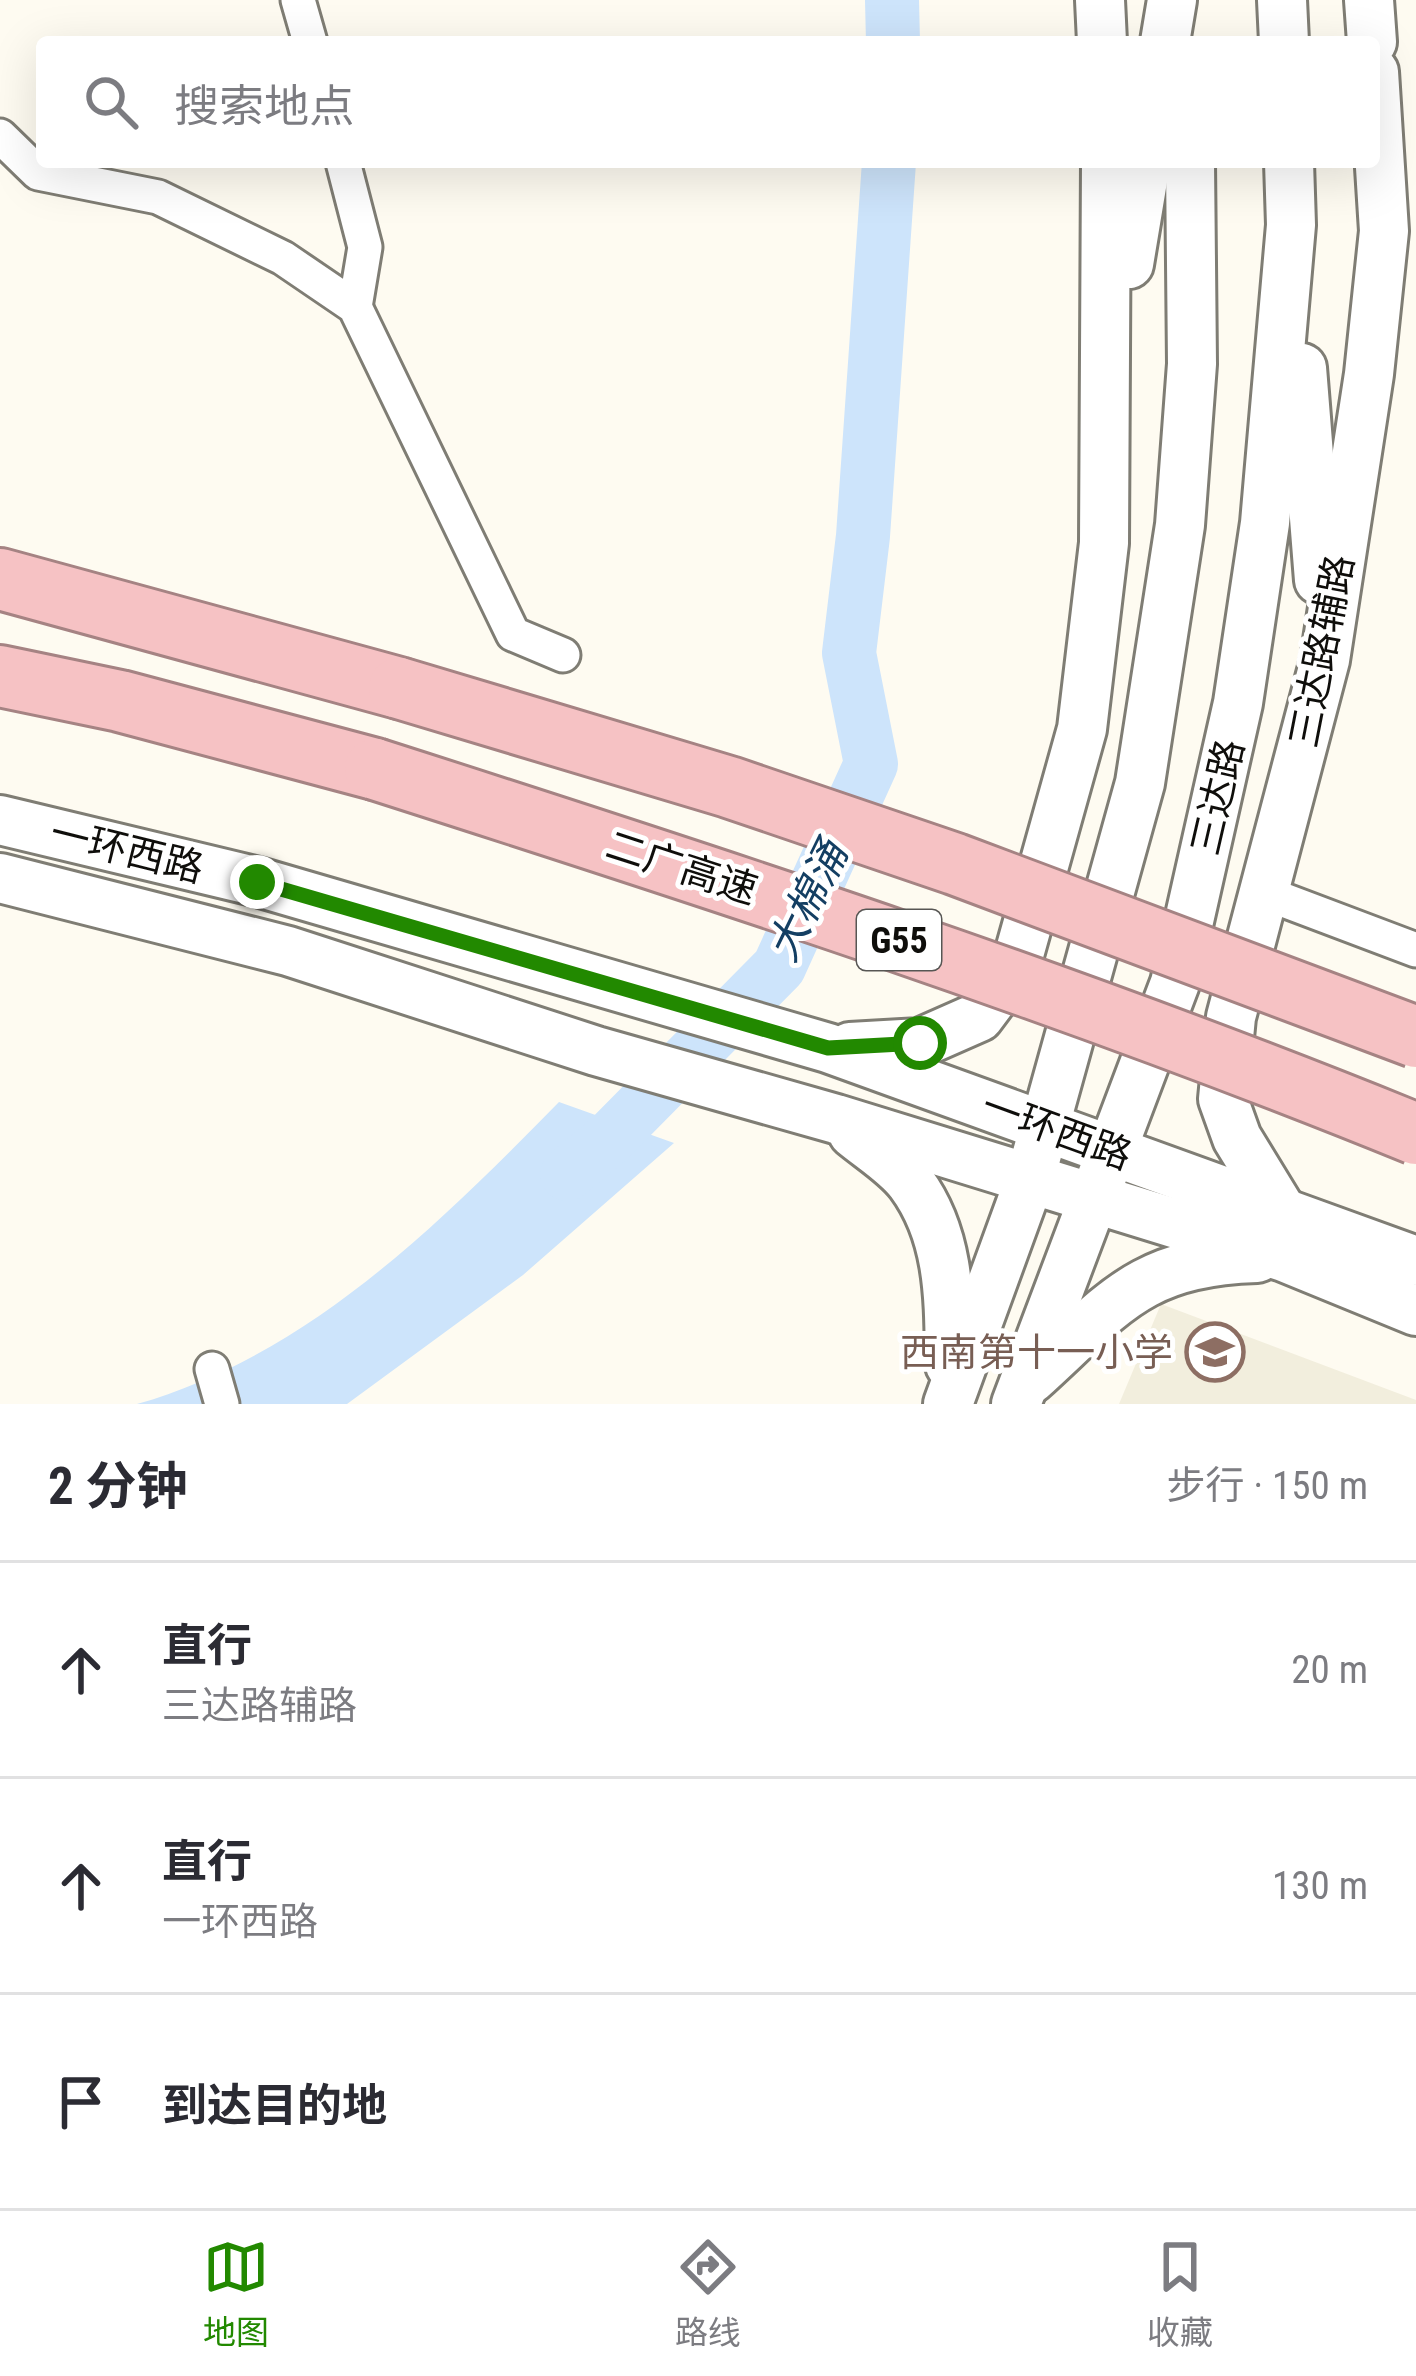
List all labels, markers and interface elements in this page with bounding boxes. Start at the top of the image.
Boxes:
search box [36,36,1380,168]
icon: search [78,69,144,135]
text: 搜索地点 [174,80,354,133]
street label: 三达路辅路 [1281,551,1363,751]
street label: 三达路 [1182,735,1254,859]
street label: 一环西路 [46,810,208,892]
street label: 二广高速 [600,822,763,914]
water label: 大棉涌 [758,830,859,969]
route end [230,855,284,909]
road number: G55 [857,910,941,970]
route start [893,1016,947,1070]
street label: 一环西路 [975,1083,1138,1179]
school or university icon: 西南第十一小学 [1184,1321,1246,1383]
place label: 西南第十一小学 [900,1330,1173,1376]
text: 2 分钟 [48,1457,188,1516]
text: 步行 · 150 m [1167,1463,1368,1509]
text: 直行 [162,1619,252,1672]
icon: ahead [48,1637,114,1703]
text: 20 m [1291,1647,1368,1693]
text: 三达路辅路 [162,1683,357,1729]
text: 直行 [162,1835,252,1888]
icon: ahead [48,1853,114,1919]
text: 130 m [1272,1863,1368,1909]
text: 一环西路 [162,1899,318,1945]
icon: arrive [48,2069,114,2135]
text: 到达目的地 [162,2079,387,2132]
tab: 地图 [203,2234,269,2354]
tab: 路线 [675,2234,741,2354]
tab: 收藏 [1147,2234,1213,2354]

